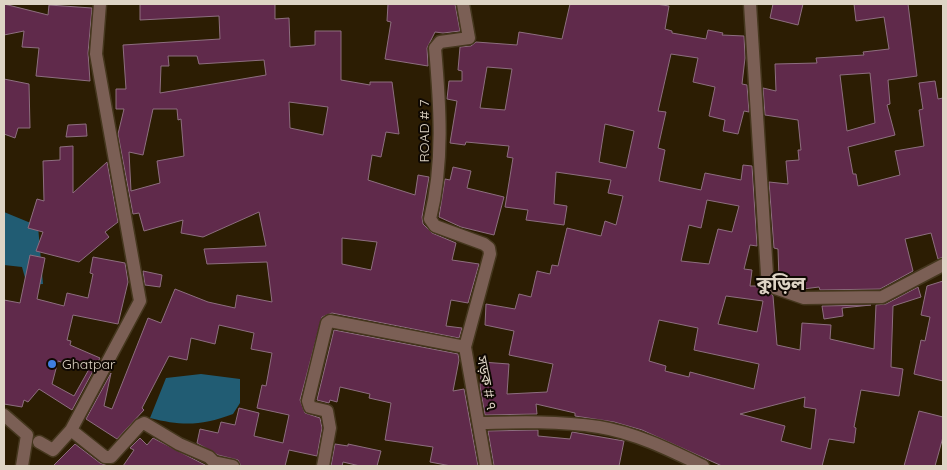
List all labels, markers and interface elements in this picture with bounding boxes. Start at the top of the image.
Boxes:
street label: ROAD # 7 [415,100,433,163]
district label: কুড়িল [756,271,806,295]
street label: সড়ক # ৭ [473,353,501,412]
place label: Ghatpar [62,355,116,373]
marker: Ghatpar [46,358,58,370]

